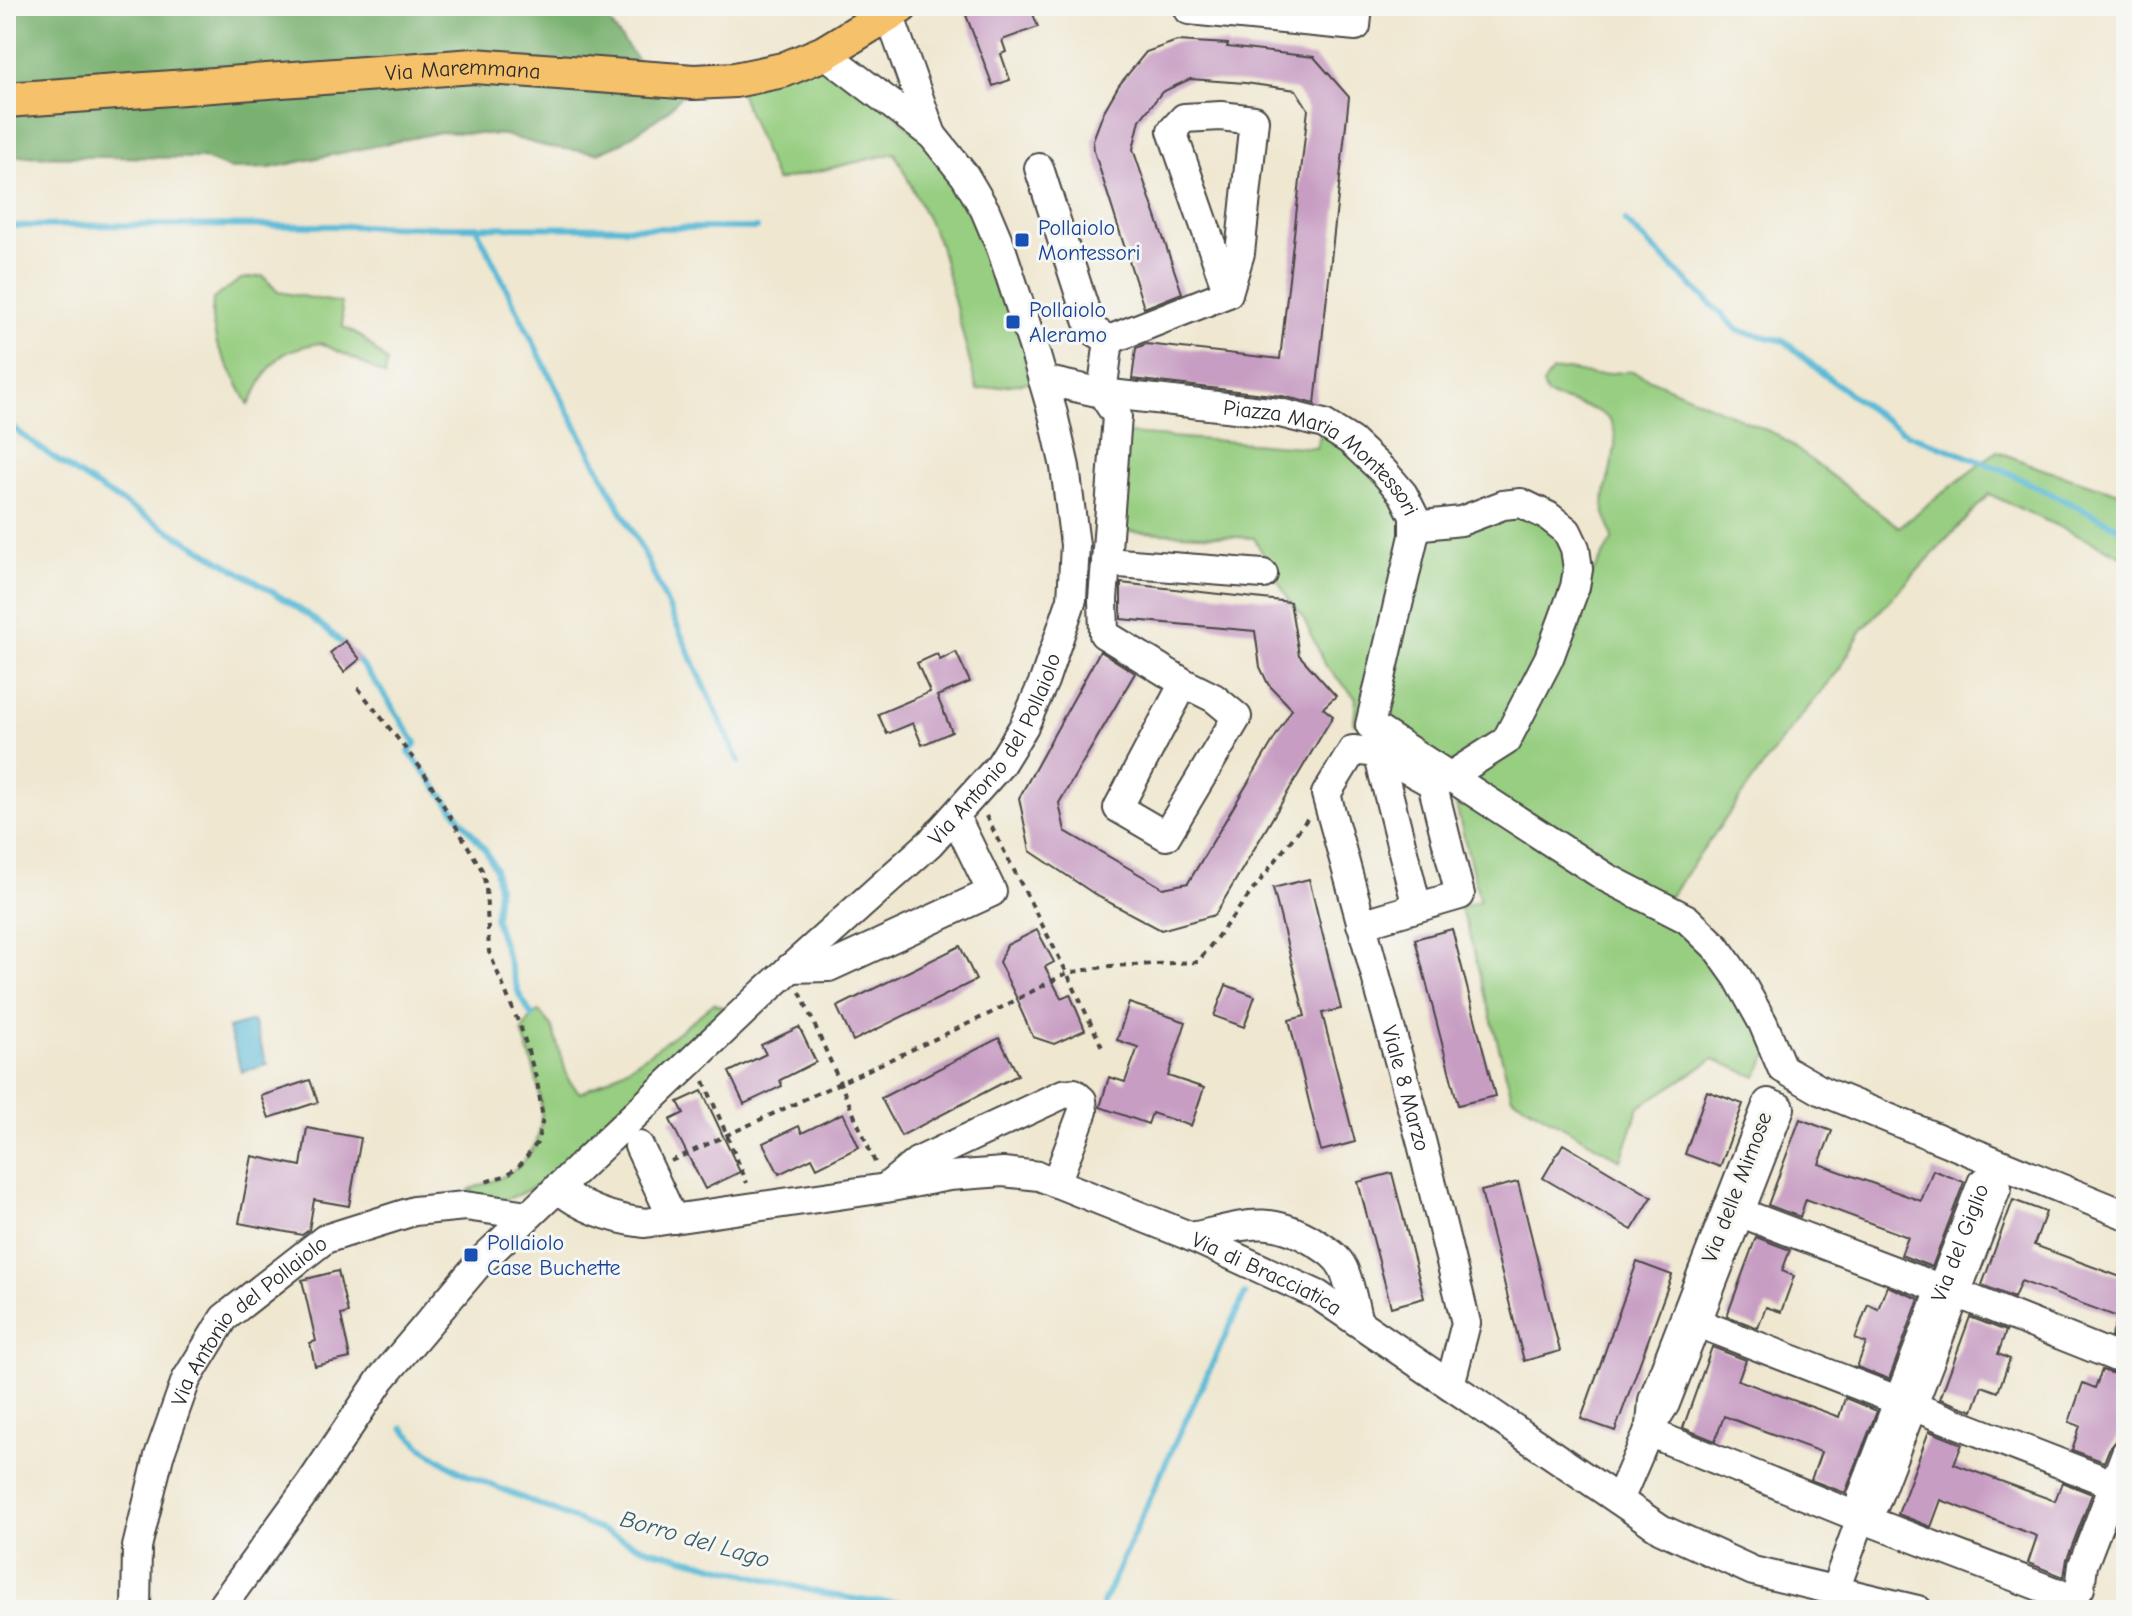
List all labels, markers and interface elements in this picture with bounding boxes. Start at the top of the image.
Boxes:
street label: Via Maremmana [384,54,541,86]
place label: Pollaiolo Montessori [1038,215,1141,266]
marker: Pollaiolo Montessori [1013,231,1031,249]
place label: Pollaiolo Aleramo [1029,297,1107,348]
marker: Pollaiolo Aleramo [1004,313,1022,331]
street label: Piazza Maria Montessori [1222,395,1424,520]
street label: Via Antonio del Pollaiolo [923,650,1067,850]
street label: Viale 8 Marzo [1376,1022,1435,1154]
street label: Via delle Mimose [1696,1108,1778,1266]
street label: Via del Giglio [1926,1180,1994,1306]
street label: Via di Bracciatica [1187,1227,1347,1321]
street label: Via Antonio del Pollaiolo [166,1230,333,1409]
place label: Pollaiolo Case Buchette [487,1230,621,1281]
marker: Pollaiolo Case Buchette [462,1246,480,1264]
water label: Borro del Lago [617,1504,773,1574]

